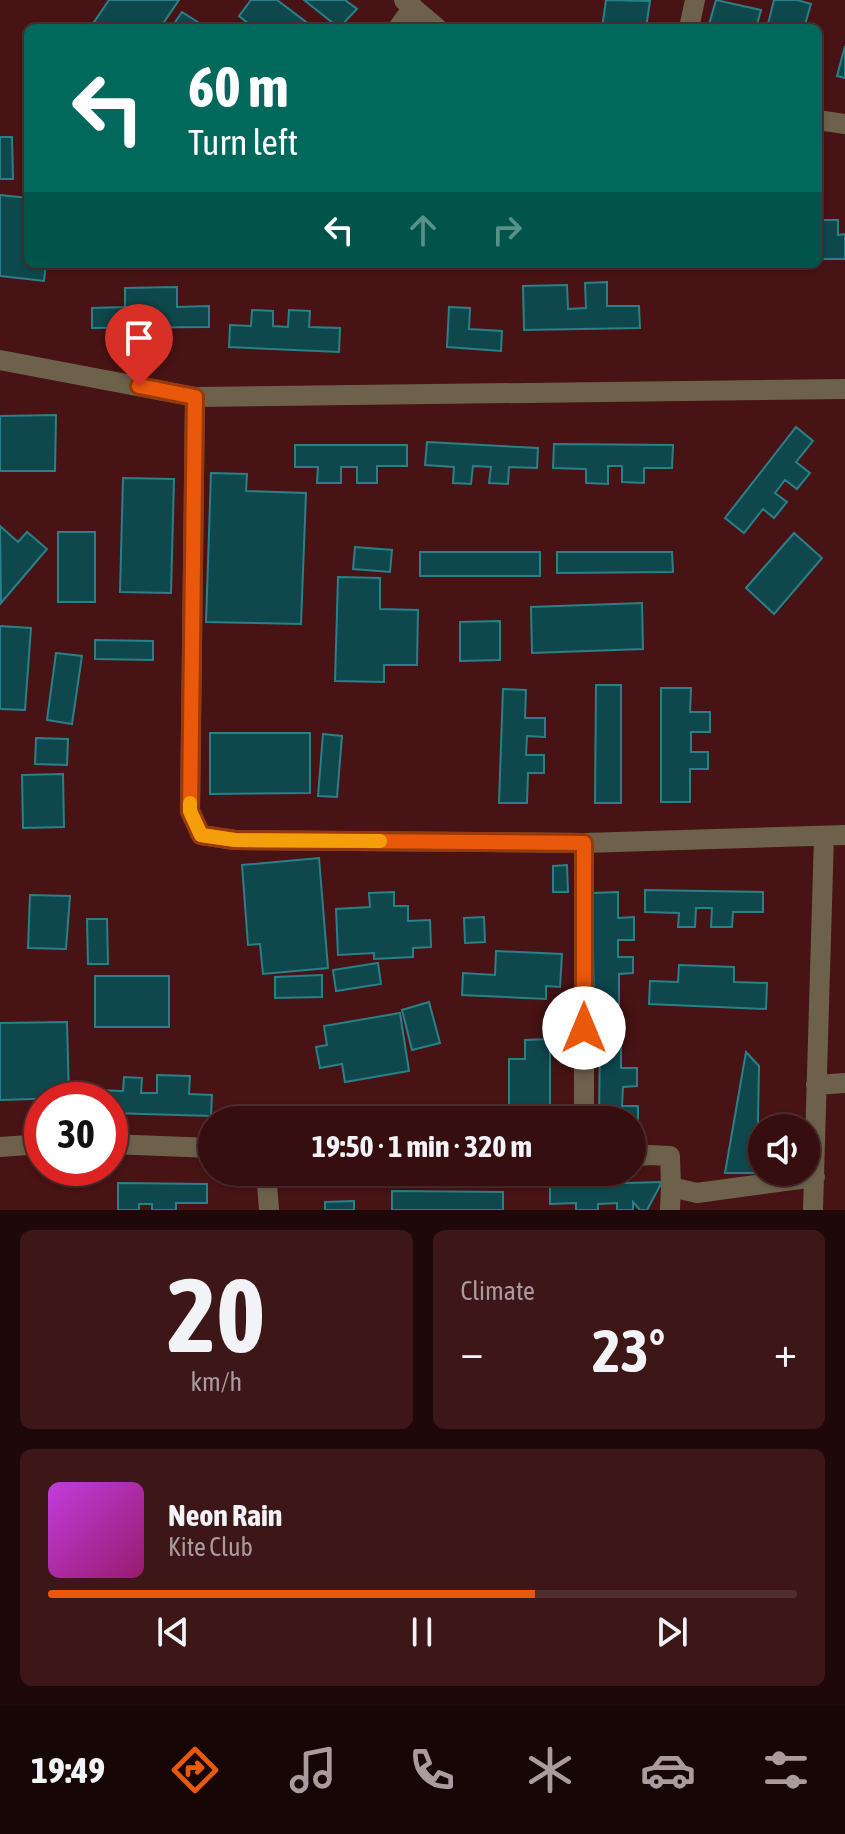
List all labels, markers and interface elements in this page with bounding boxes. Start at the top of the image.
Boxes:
text: 60 m [188,55,289,119]
icon: left [56,56,160,160]
text: Turn left [188,121,298,163]
icon: left [317,208,361,252]
icon: ahead [401,208,445,252]
icon: right [485,208,529,252]
pin [105,304,173,386]
icon: arrive [117,316,161,360]
position arrow [542,986,626,1070]
speed limit sign: 30 [24,1082,128,1186]
map controls [748,1114,820,1186]
button: sound [748,1114,820,1186]
text: 19:50 · 1 min · 320 m [312,1129,532,1163]
text: 20 [167,1255,265,1374]
text: Climate [461,1276,535,1306]
text: 23° [592,1316,665,1385]
text: − [461,1326,483,1376]
text: + [774,1326,797,1376]
text: km/h [190,1367,242,1397]
text: Neon Rain [168,1498,282,1532]
text: Kite Club [168,1532,253,1562]
icon: previous [151,1610,195,1654]
icon: pause [400,1610,444,1654]
icon: next [650,1610,694,1654]
icon: directions [167,1742,223,1798]
icon: music [285,1742,341,1798]
icon: phone [404,1742,460,1798]
icon: climate [522,1742,578,1798]
icon: car [640,1742,696,1798]
icon: filters [758,1742,814,1798]
text: 19:49 [31,1749,105,1791]

